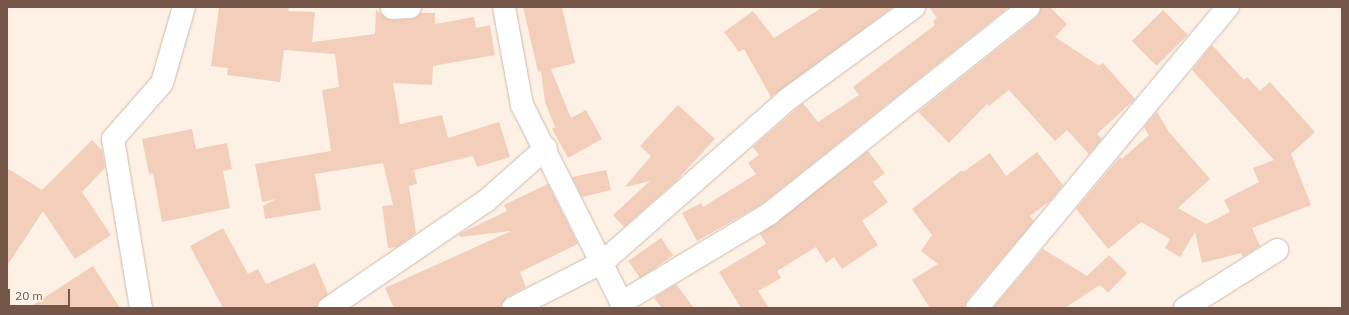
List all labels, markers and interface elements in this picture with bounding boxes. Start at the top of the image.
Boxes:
scale bar [10,281,72,307]
text: 20 m [15,288,43,303]

